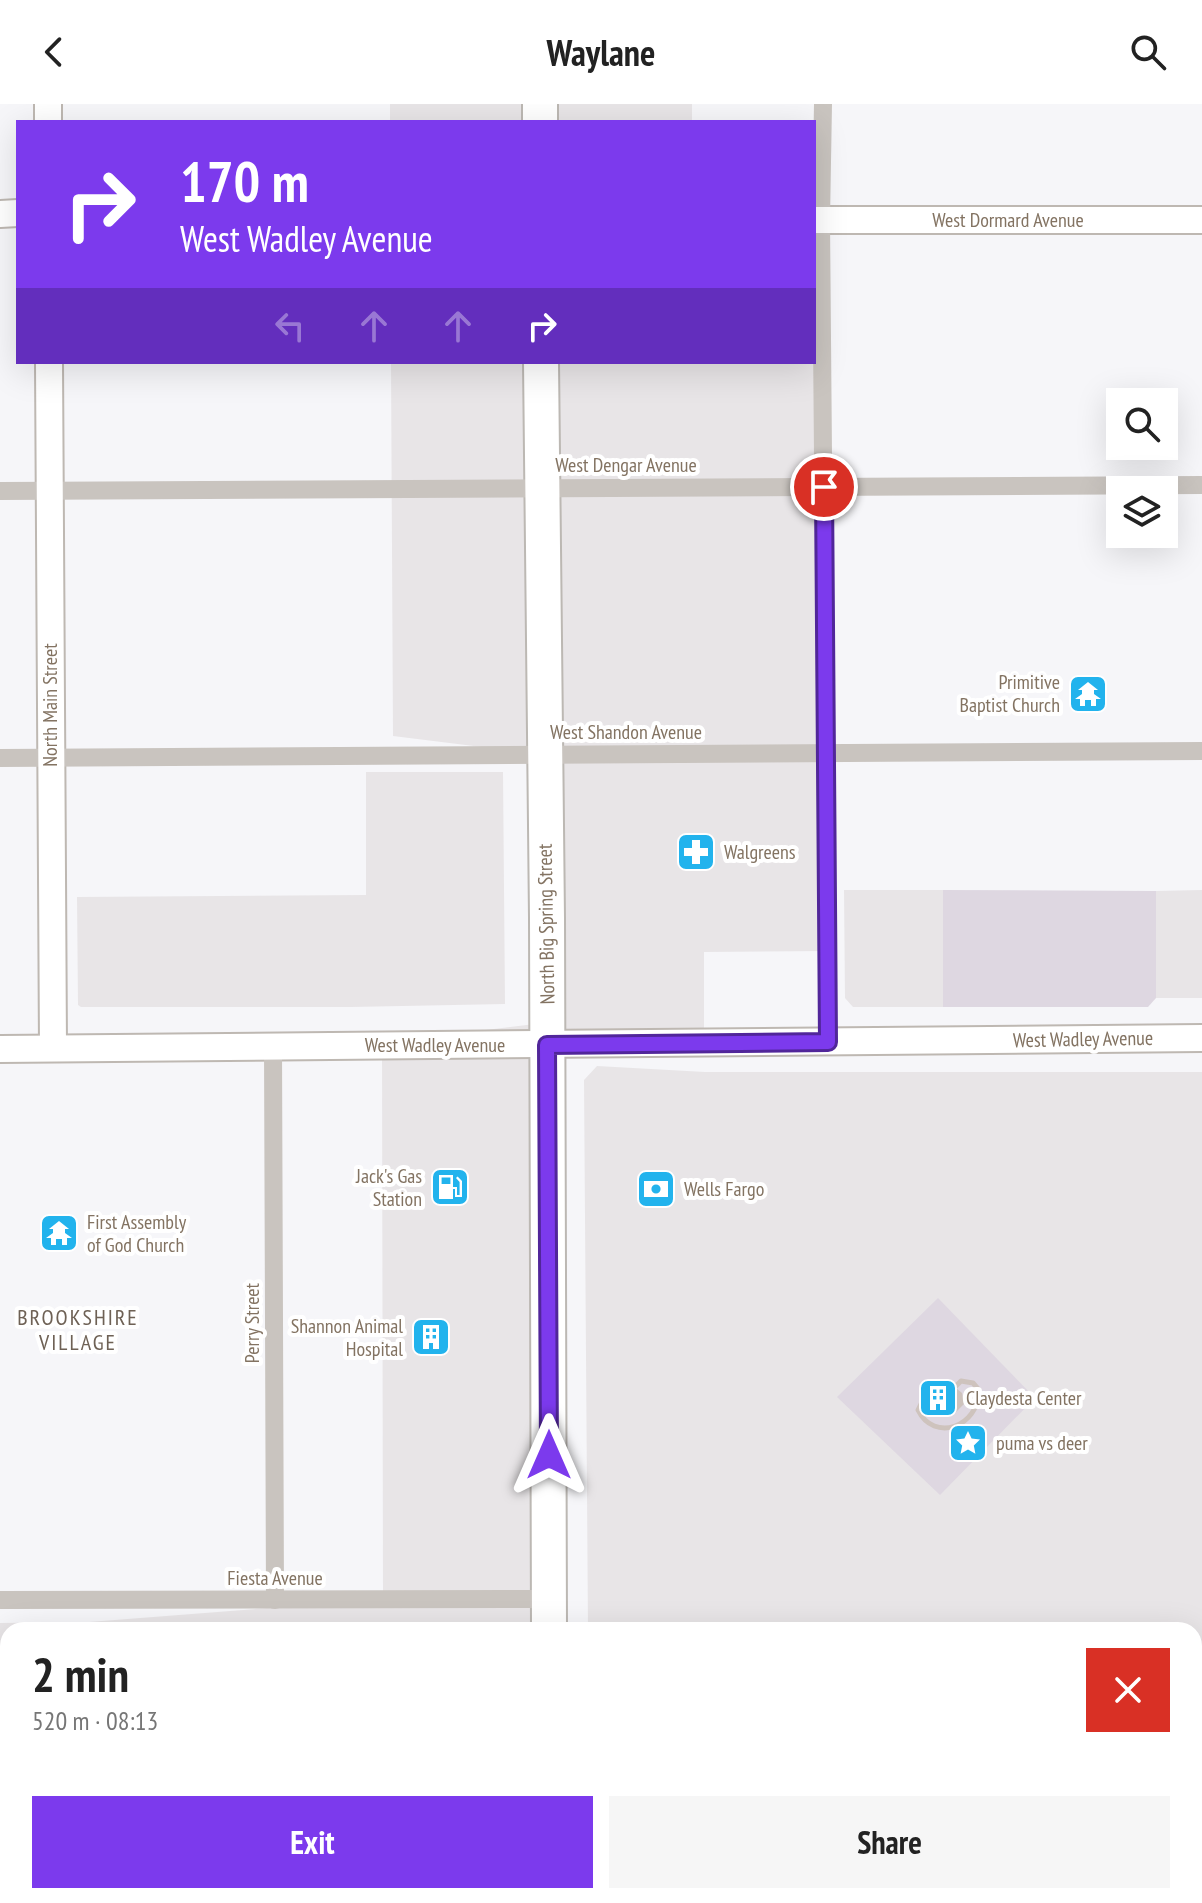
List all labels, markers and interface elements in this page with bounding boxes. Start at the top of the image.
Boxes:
text: Waylane [547,29,655,76]
icon: back [32,30,76,74]
icon: search [1126,30,1170,74]
text: 170 m [180,145,309,217]
icon: right [48,152,152,256]
street label: West Dormard Avenue [932,207,1084,233]
text: West Wadley Avenue [180,215,433,262]
icon: left [268,304,312,348]
icon: ahead [352,304,396,348]
icon: ahead [436,304,480,348]
icon: right [520,304,564,348]
map controls [1106,388,1178,548]
button: search [1106,388,1178,460]
street label: West Dengar Avenue [555,452,697,478]
pin [790,453,858,521]
icon: arrive [802,465,846,509]
button: layers [1106,476,1178,548]
street label: North Main Street [37,643,63,767]
place label: Primitive Baptist Church [960,669,1060,718]
temple icon: Primitive Baptist Church [1067,673,1109,715]
street label: West Shandon Avenue [550,719,702,745]
pharmacy icon: Walgreens [675,831,717,873]
place label: Walgreens [724,839,796,865]
street label: North Big Spring Street [532,843,560,1005]
street label: West Wadley Avenue [1013,1025,1153,1053]
street label: West Wadley Avenue [365,1032,505,1058]
place label: Jack's Gas Station [355,1163,422,1212]
fuel station icon: Jack's Gas Station [429,1166,471,1208]
bank icon: Wells Fargo [635,1168,677,1210]
place label: Wells Fargo [684,1176,764,1202]
place label: First Assembly of God Church [87,1209,187,1258]
temple icon: First Assembly of God Church [38,1212,80,1254]
street label: Perry Street [239,1282,265,1363]
district label: BROOKSHIRE VILLAGE [17,1303,139,1356]
place label: Shannon Animal Hospital [291,1313,403,1362]
building icon: Shannon Animal Hospital [410,1316,452,1358]
building icon: Claydesta Center [917,1377,959,1419]
place label: Claydesta Center [966,1385,1082,1411]
position arrow [507,1413,591,1497]
place icon: puma vs deer [947,1422,989,1464]
place label: puma vs deer [996,1430,1088,1456]
street label: Fiesta Avenue [227,1565,323,1591]
text: 2 min [32,1643,129,1705]
button: close [1086,1648,1170,1732]
text: 520 m · 08:13 [32,1704,158,1737]
button: Exit [32,1796,593,1888]
button: Share [609,1796,1170,1888]

